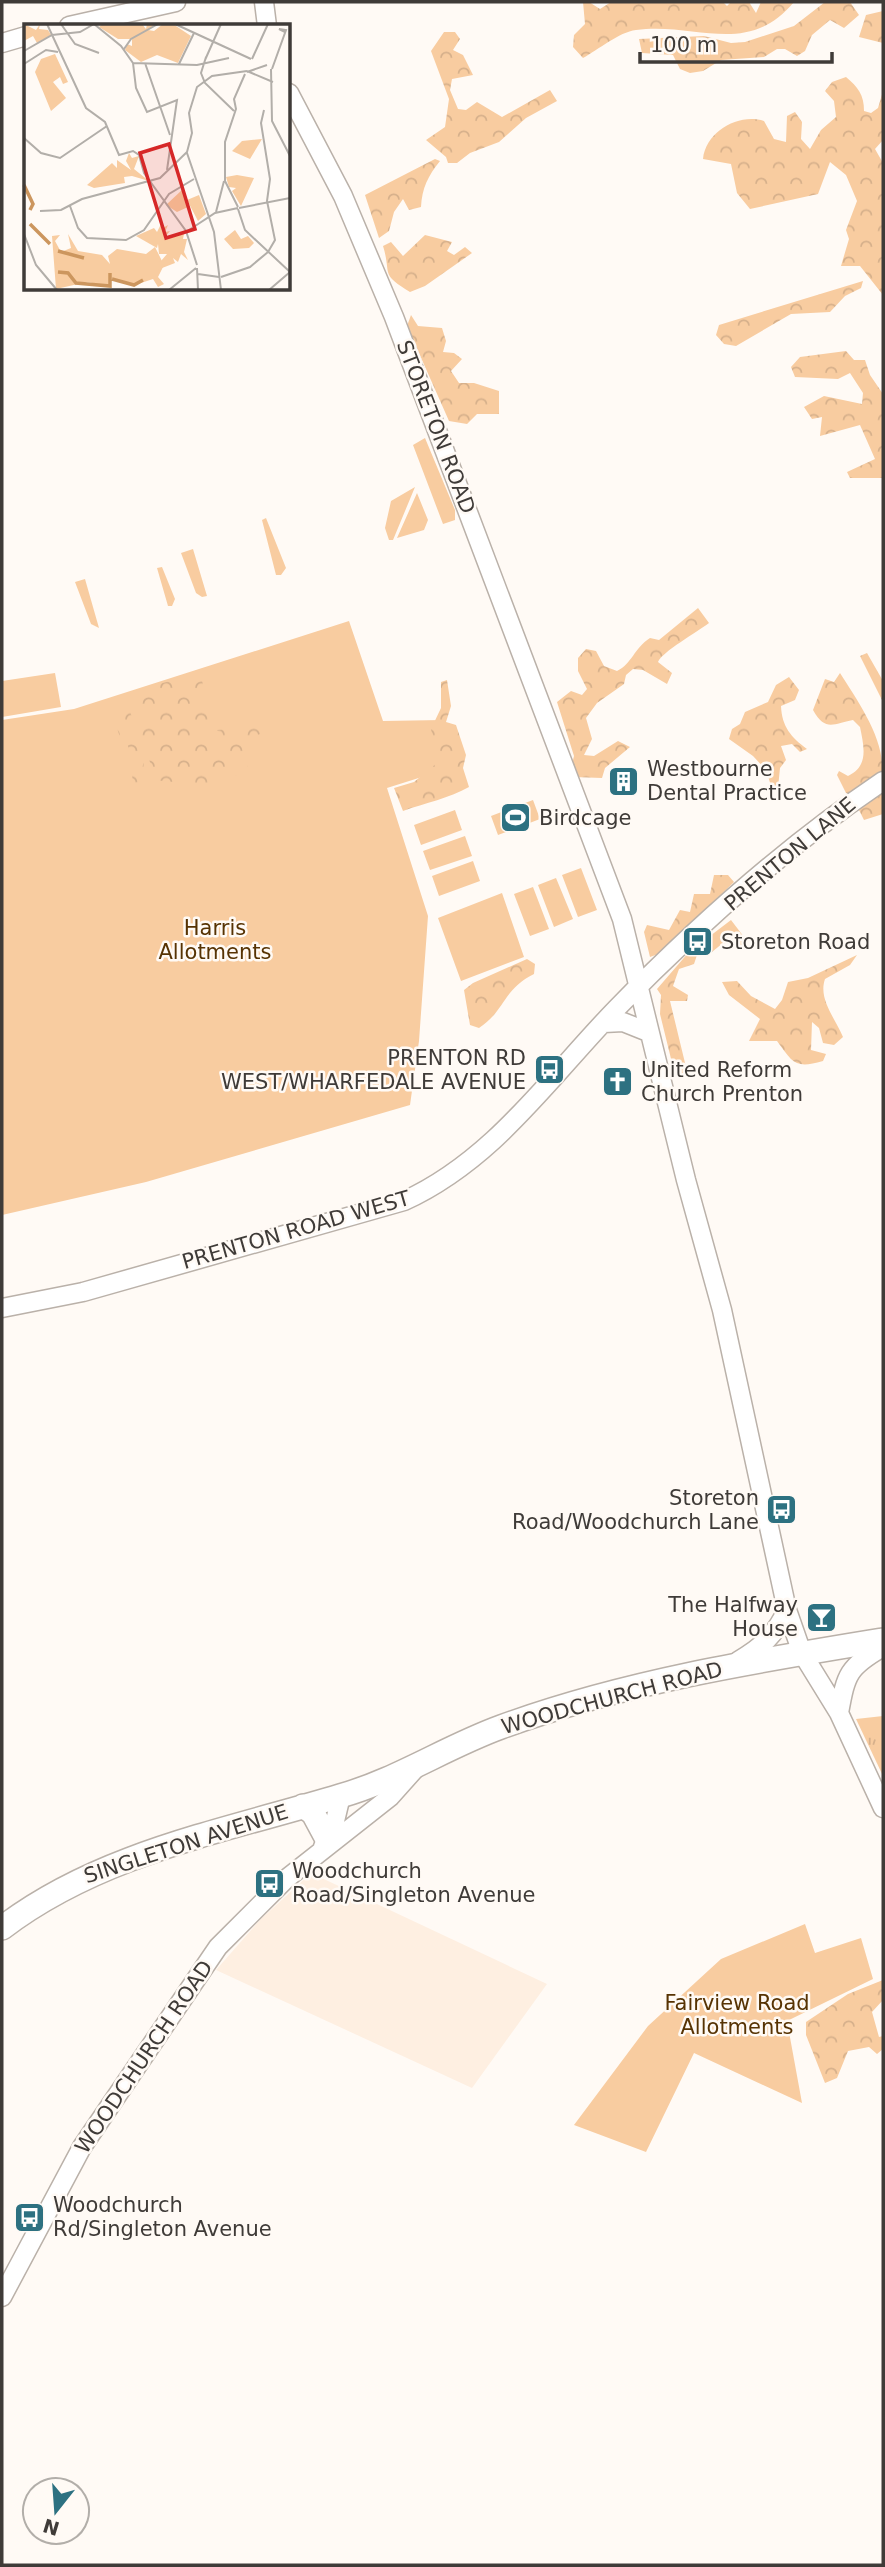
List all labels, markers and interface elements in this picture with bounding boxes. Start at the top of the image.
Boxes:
scale bar [640,21,832,65]
inset map [24,24,290,290]
text: 100 m [650,33,717,57]
street label: STORETON ROAD [392,337,480,517]
place label: Westbourne Dental Practice [647,757,807,805]
building icon: Westbourne Dental Practice [607,764,641,798]
street label: PRENTON LANE [720,792,860,916]
sports icon: Birdcage [499,801,533,835]
place label: Birdcage [539,806,632,830]
park label: Harris Allotments [159,916,271,964]
bus stop icon: Storeton Road [681,925,715,959]
place label: Storeton Road [721,930,870,954]
place label: PRENTON RD WEST/WHARFEDALE AVENUE [221,1046,526,1094]
bus stop icon: PRENTON RD WEST/WHARFEDALE AVENUE [532,1053,566,1087]
place label: United Reform Church Prenton [641,1058,803,1106]
church icon: United Reform Church Prenton [601,1065,635,1099]
street label: PRENTON ROAD WEST [179,1186,413,1274]
place label: Storeton Road/Woodchurch Lane [512,1486,759,1534]
bus stop icon: Storeton Road/Woodchurch Lane [765,1493,799,1527]
place label: The Halfway House [667,1593,798,1641]
bar icon: The Halfway House [804,1600,838,1634]
street label: WOODCHURCH ROAD [499,1657,725,1739]
street label: SINGLETON AVENUE [81,1800,291,1888]
place label: Woodchurch Road/Singleton Avenue [292,1859,535,1907]
bus stop icon: Woodchurch Road/Singleton Avenue [252,1866,286,1900]
street label: WOODCHURCH ROAD [70,1956,218,2158]
park label: Fairview Road Allotments [664,1991,810,2039]
place label: Woodchurch Rd/Singleton Avenue [53,2193,272,2241]
bus stop icon: Woodchurch Rd/Singleton Avenue [13,2200,47,2234]
north arrow [21,2476,91,2546]
text: N [40,2514,62,2540]

